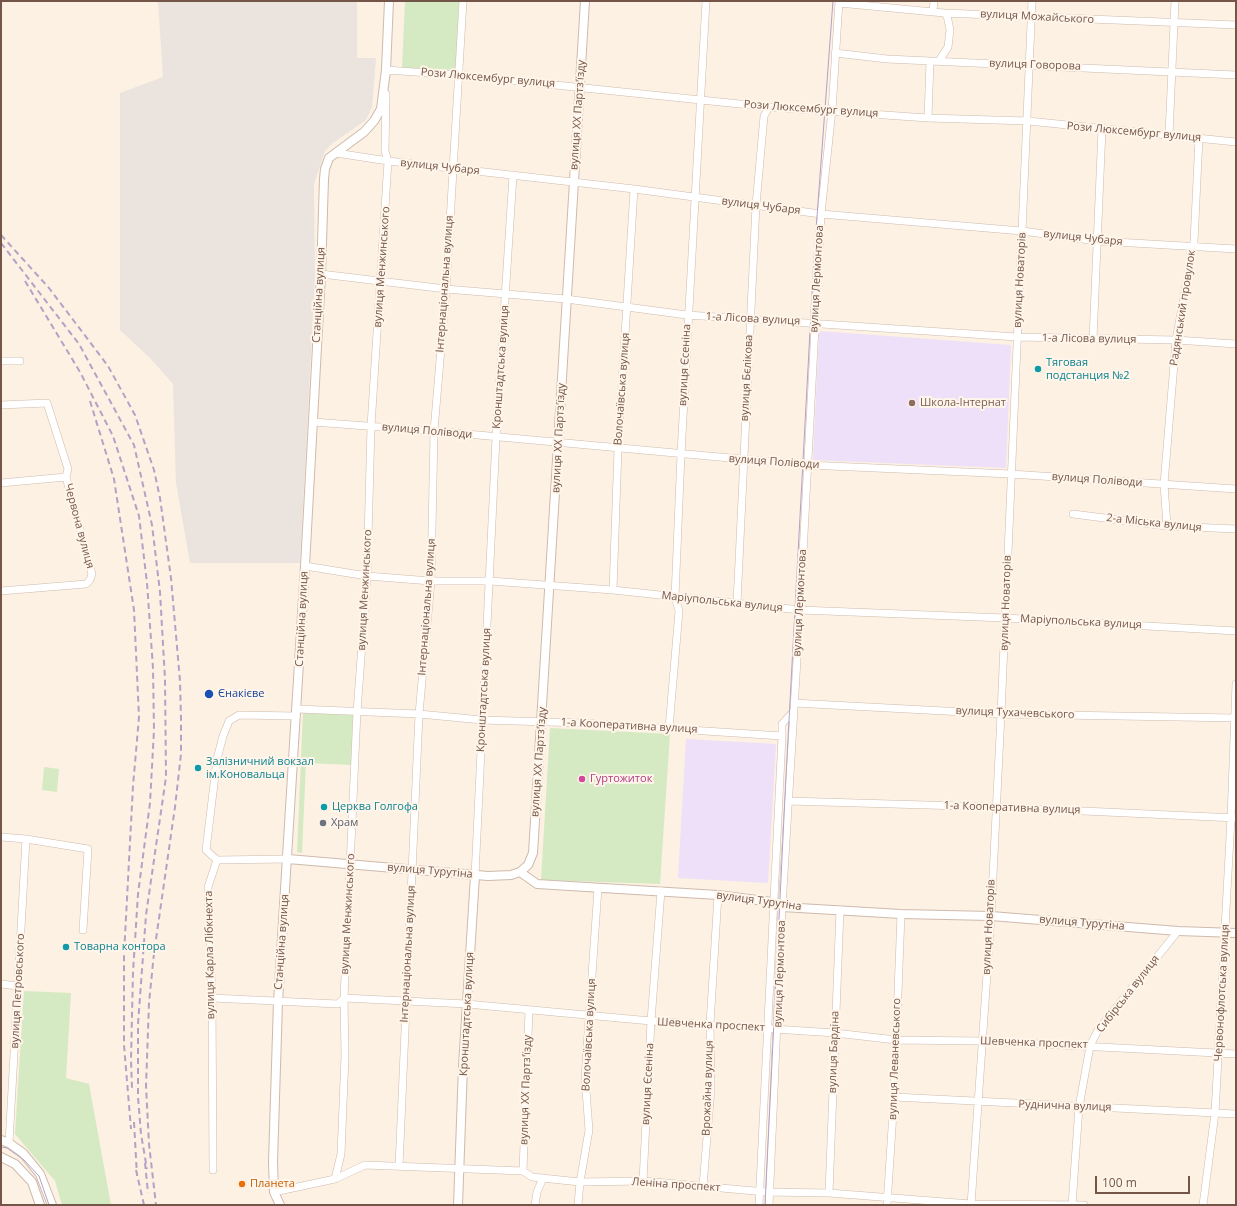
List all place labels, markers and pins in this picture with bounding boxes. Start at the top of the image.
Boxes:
place label: Тяговая подстанция №2 [1046,356,1130,382]
marker: Тяговая подстанция №2 [1033,364,1043,374]
place label: Школа-Інтернат [920,396,1006,410]
marker: Школа-Інтернат [907,398,917,408]
place label: Єнакієве [218,687,264,701]
marker: Єнакієве [203,688,215,700]
place label: Залізничний вокзал ім.Коновальца [206,755,314,781]
marker: Залізничний вокзал ім.Коновальца [193,763,203,773]
place label: Гуртожиток [590,772,652,786]
marker: Гуртожиток [577,774,587,784]
place label: Церква Голгофа [332,800,418,814]
marker: Церква Голгофа [319,802,329,812]
place label: Храм [331,816,358,830]
marker: Храм [318,818,328,828]
place label: Товарна контора [74,940,166,954]
marker: Товарна контора [61,942,71,952]
place label: Планета [250,1177,295,1191]
marker: Планета [237,1179,247,1189]

